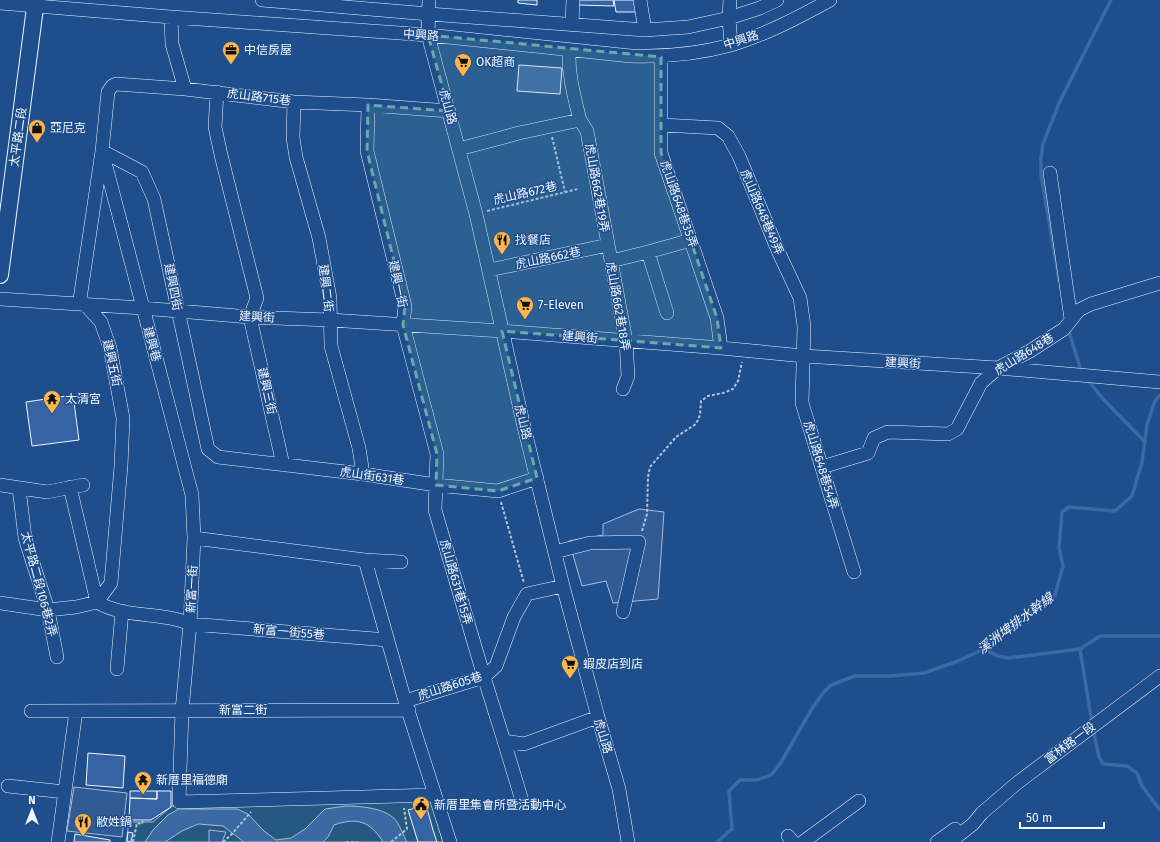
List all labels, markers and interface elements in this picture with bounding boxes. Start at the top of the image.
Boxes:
street label: 中興路 [403,27,439,43]
street label: 中興路 [722,28,760,52]
office icon: 中信房屋 [221,40,241,65]
place label: 中信房屋 [244,43,292,57]
supermarket icon: OK超商 [453,52,473,77]
place label: OK超商 [476,55,515,69]
street label: 虎山路715巷 [226,86,292,108]
street label: 虎山路 [437,88,459,126]
street label: 太平路二段 [7,106,29,168]
shop icon: 亞尼克 [27,118,47,143]
place label: 亞尼克 [50,121,86,135]
street label: 虎山路662巷19弄 [582,142,612,234]
street label: 虎山路648巷35弄 [658,159,700,249]
street label: 虎山路648巷49弄 [738,167,786,257]
street label: 虎山路672巷 [492,179,558,207]
restaurant icon: 找餐店 [492,230,512,255]
place label: 找餐店 [515,233,551,247]
street label: 虎山路662巷 [514,244,582,272]
street label: 建興一街 [386,259,410,309]
street label: 虎山路662巷18弄 [603,260,633,352]
street label: 建興四街 [162,262,184,312]
street label: 建興二街 [316,263,336,313]
supermarket icon: 7-Eleven [515,295,535,320]
place label: 7-Eleven [538,298,584,312]
street label: 建興街 [239,309,275,325]
street label: 建興巷 [141,325,163,363]
street label: 建興街 [561,328,599,346]
street label: 虎山路648巷 [992,330,1056,378]
street label: 建興五街 [100,338,124,388]
street label: 建興街 [885,355,921,371]
street label: 建興三街 [255,366,279,416]
temple icon: 太清宮 [42,389,62,414]
place label: 太清宮 [65,392,101,406]
street label: 虎山路 [512,403,534,441]
street label: 虎山路648巷54弄 [801,419,841,511]
street label: 虎山街631巷 [339,465,405,487]
street label: 太平路二段106巷2弄 [18,530,60,638]
street label: 虎山路631巷15弄 [437,538,475,626]
street label: 新富一街 [184,565,200,613]
water label: 溪洲埤排水幹線 [974,589,1058,657]
street label: 新富一街55巷 [253,622,325,642]
supermarket icon: 蝦皮店到店 [560,654,580,679]
place label: 蝦皮店到店 [583,657,643,671]
street label: 虎山路605巷 [416,669,484,703]
street label: 新富二街 [219,703,267,717]
street label: 虎山路 [591,717,615,755]
street label: 富林路一段 [1042,719,1098,767]
temple icon: 新厝里福德廟 [133,770,153,795]
place label: 新厝里福德廟 [156,773,228,787]
north arrow [12,790,52,830]
text: N [28,794,36,807]
public building icon: 新厝里集會所暨活動中心 [411,795,431,820]
place label: 新厝里集會所暨活動中心 [434,798,566,812]
scale bar [1020,804,1104,830]
text: 50 m [1026,811,1052,825]
restaurant icon: 敝姓鍋 [73,812,93,837]
place label: 敝姓鍋 [96,815,132,829]

